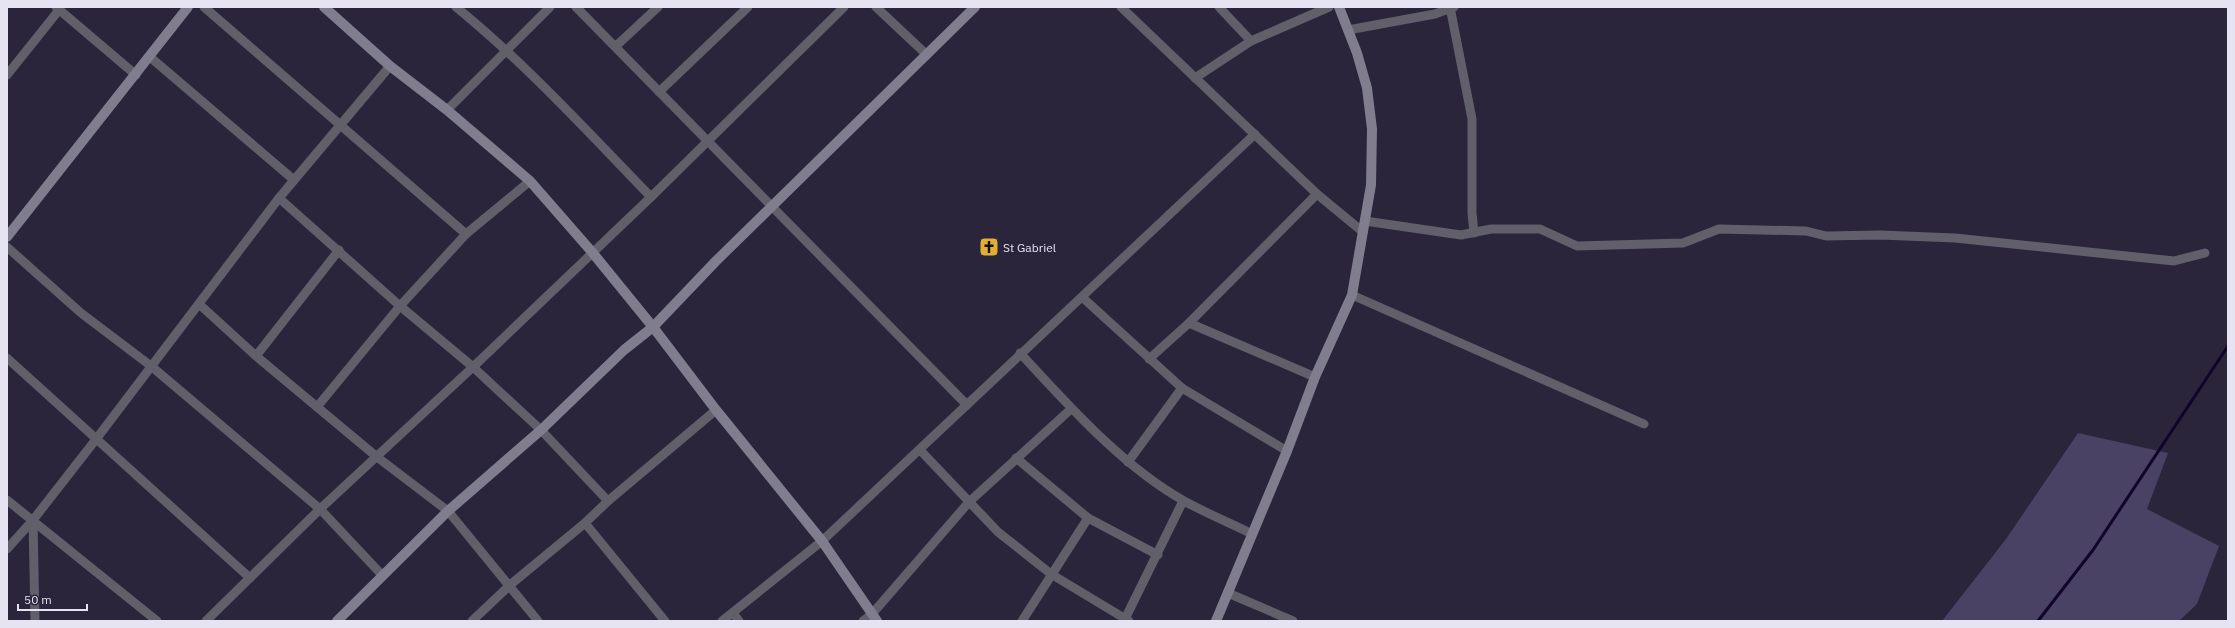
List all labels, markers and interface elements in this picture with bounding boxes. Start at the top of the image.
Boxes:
church icon: St Gabriel [978,236,1000,258]
place label: St Gabriel [1003,240,1056,255]
scale bar [18,586,87,612]
text: 50 m [24,592,52,607]

